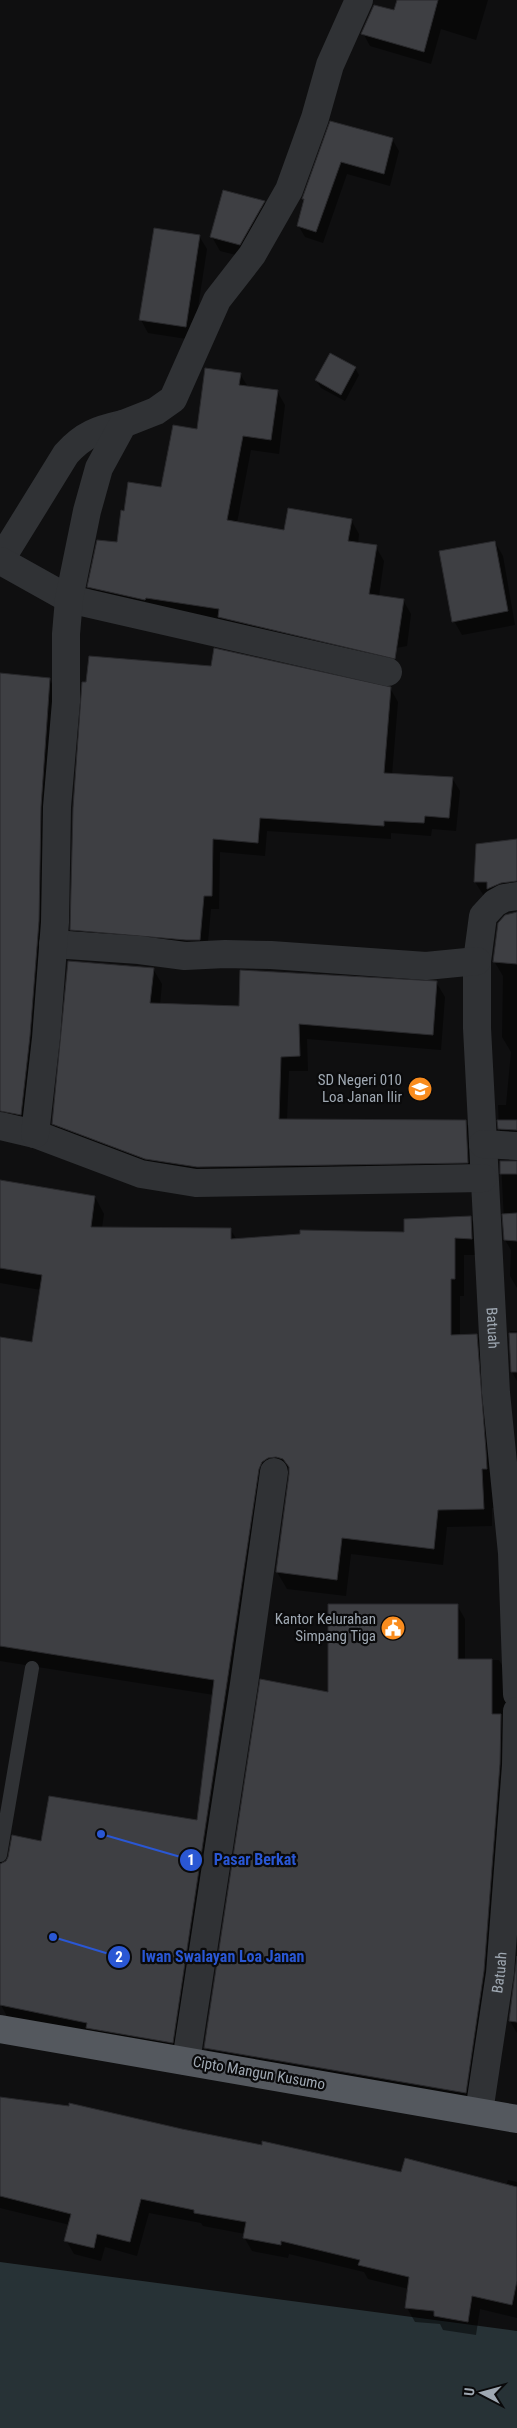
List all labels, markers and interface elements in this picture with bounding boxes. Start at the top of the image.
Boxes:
place label: SD Negeri 010 Loa Janan Ilir [318,1071,402,1106]
school or university icon: SD Negeri 010 Loa Janan Ilir [407,1076,433,1102]
street label: Batuah [483,1307,503,1349]
place label: Kantor Kelurahan Simpang Tiga [275,1610,376,1645]
public building icon: Kantor Kelurahan Simpang Tiga [380,1615,406,1641]
callout: Pasar Berkat [178,1844,306,1875]
text: Pasar Berkat [214,1850,296,1869]
text: 1 [187,1851,195,1869]
callout: Iwan Swalayan Loa Janan [107,1941,315,1972]
text: Iwan Swalayan Loa Janan [142,1947,305,1966]
text: 2 [115,1948,123,1966]
street label: Batuah [488,1951,511,1994]
street label: Cipto Mangun Kusumo [191,2053,327,2093]
north arrow [457,2368,507,2418]
text: U [461,2387,477,2396]

